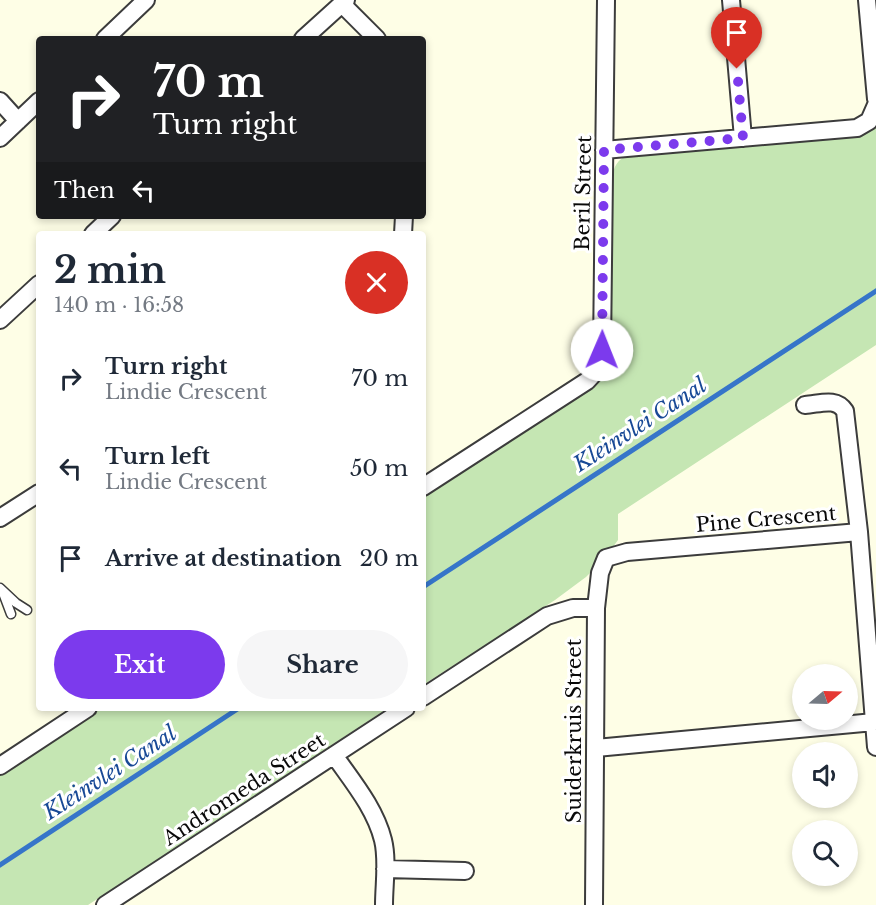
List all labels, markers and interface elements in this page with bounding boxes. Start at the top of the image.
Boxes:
pin [711,7,762,69]
icon: arrive [720,16,753,49]
text: 70 m [153,56,264,108]
icon: right [54,60,132,138]
text: Turn right [153,108,297,141]
street label: Beril Street [570,135,596,251]
icon: left [127,174,160,207]
text: Then [54,177,115,204]
text: 2 min [54,248,166,293]
button: close [345,251,408,314]
text: 140 m · 16:58 [54,293,184,317]
position arrow [570,318,634,382]
text: Turn right [105,353,227,380]
icon: right [54,362,87,395]
text: 70 m [351,365,408,392]
water label: Kleinvlei Canal [568,372,712,478]
text: Lindie Crescent [105,380,267,404]
text: Turn left [105,443,210,470]
icon: left [54,452,87,485]
text: 50 m [350,455,408,482]
text: Lindie Crescent [105,470,267,494]
street label: Pine Crescent [695,501,838,537]
icon: arrive [54,542,87,575]
text: Arrive at destination [105,545,342,572]
text: 20 m [360,545,419,572]
button: Exit [54,630,225,699]
button: Share [237,630,408,699]
street label: Suiderkruis Street [562,638,586,823]
north arrow [792,664,858,730]
map controls [792,664,858,886]
water label: Kleinvlei Canal [38,720,182,826]
street label: Andromeda Street [158,727,330,851]
button: sound [792,742,858,808]
button: search [792,820,858,886]

